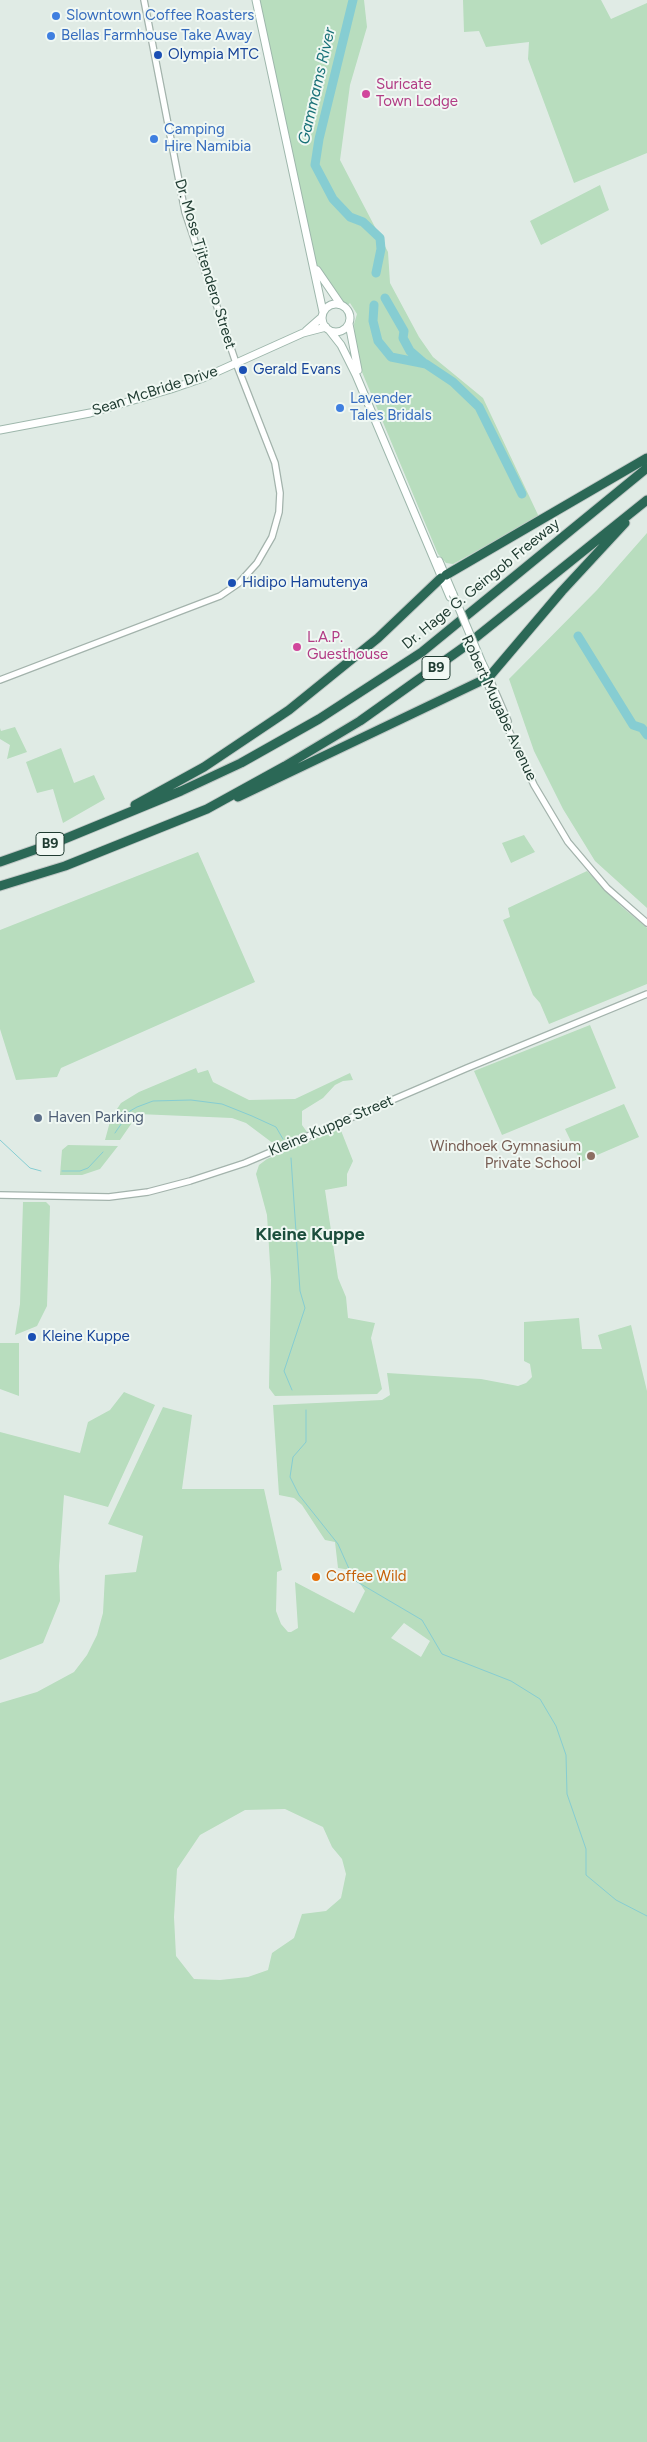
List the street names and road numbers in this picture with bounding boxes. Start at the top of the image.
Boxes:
street label: Dr. Mose Tjitendero Street [171,177,239,351]
street label: Sean McBride Drive [90,362,220,420]
street label: Dr. Hage G. Geingob Freeway [398,515,564,653]
street label: Robert Mugabe Avenue [457,632,541,784]
road number: B9 [422,656,450,680]
road number: B9 [36,832,64,856]
street label: Kleine Kuppe Street [266,1092,396,1160]

